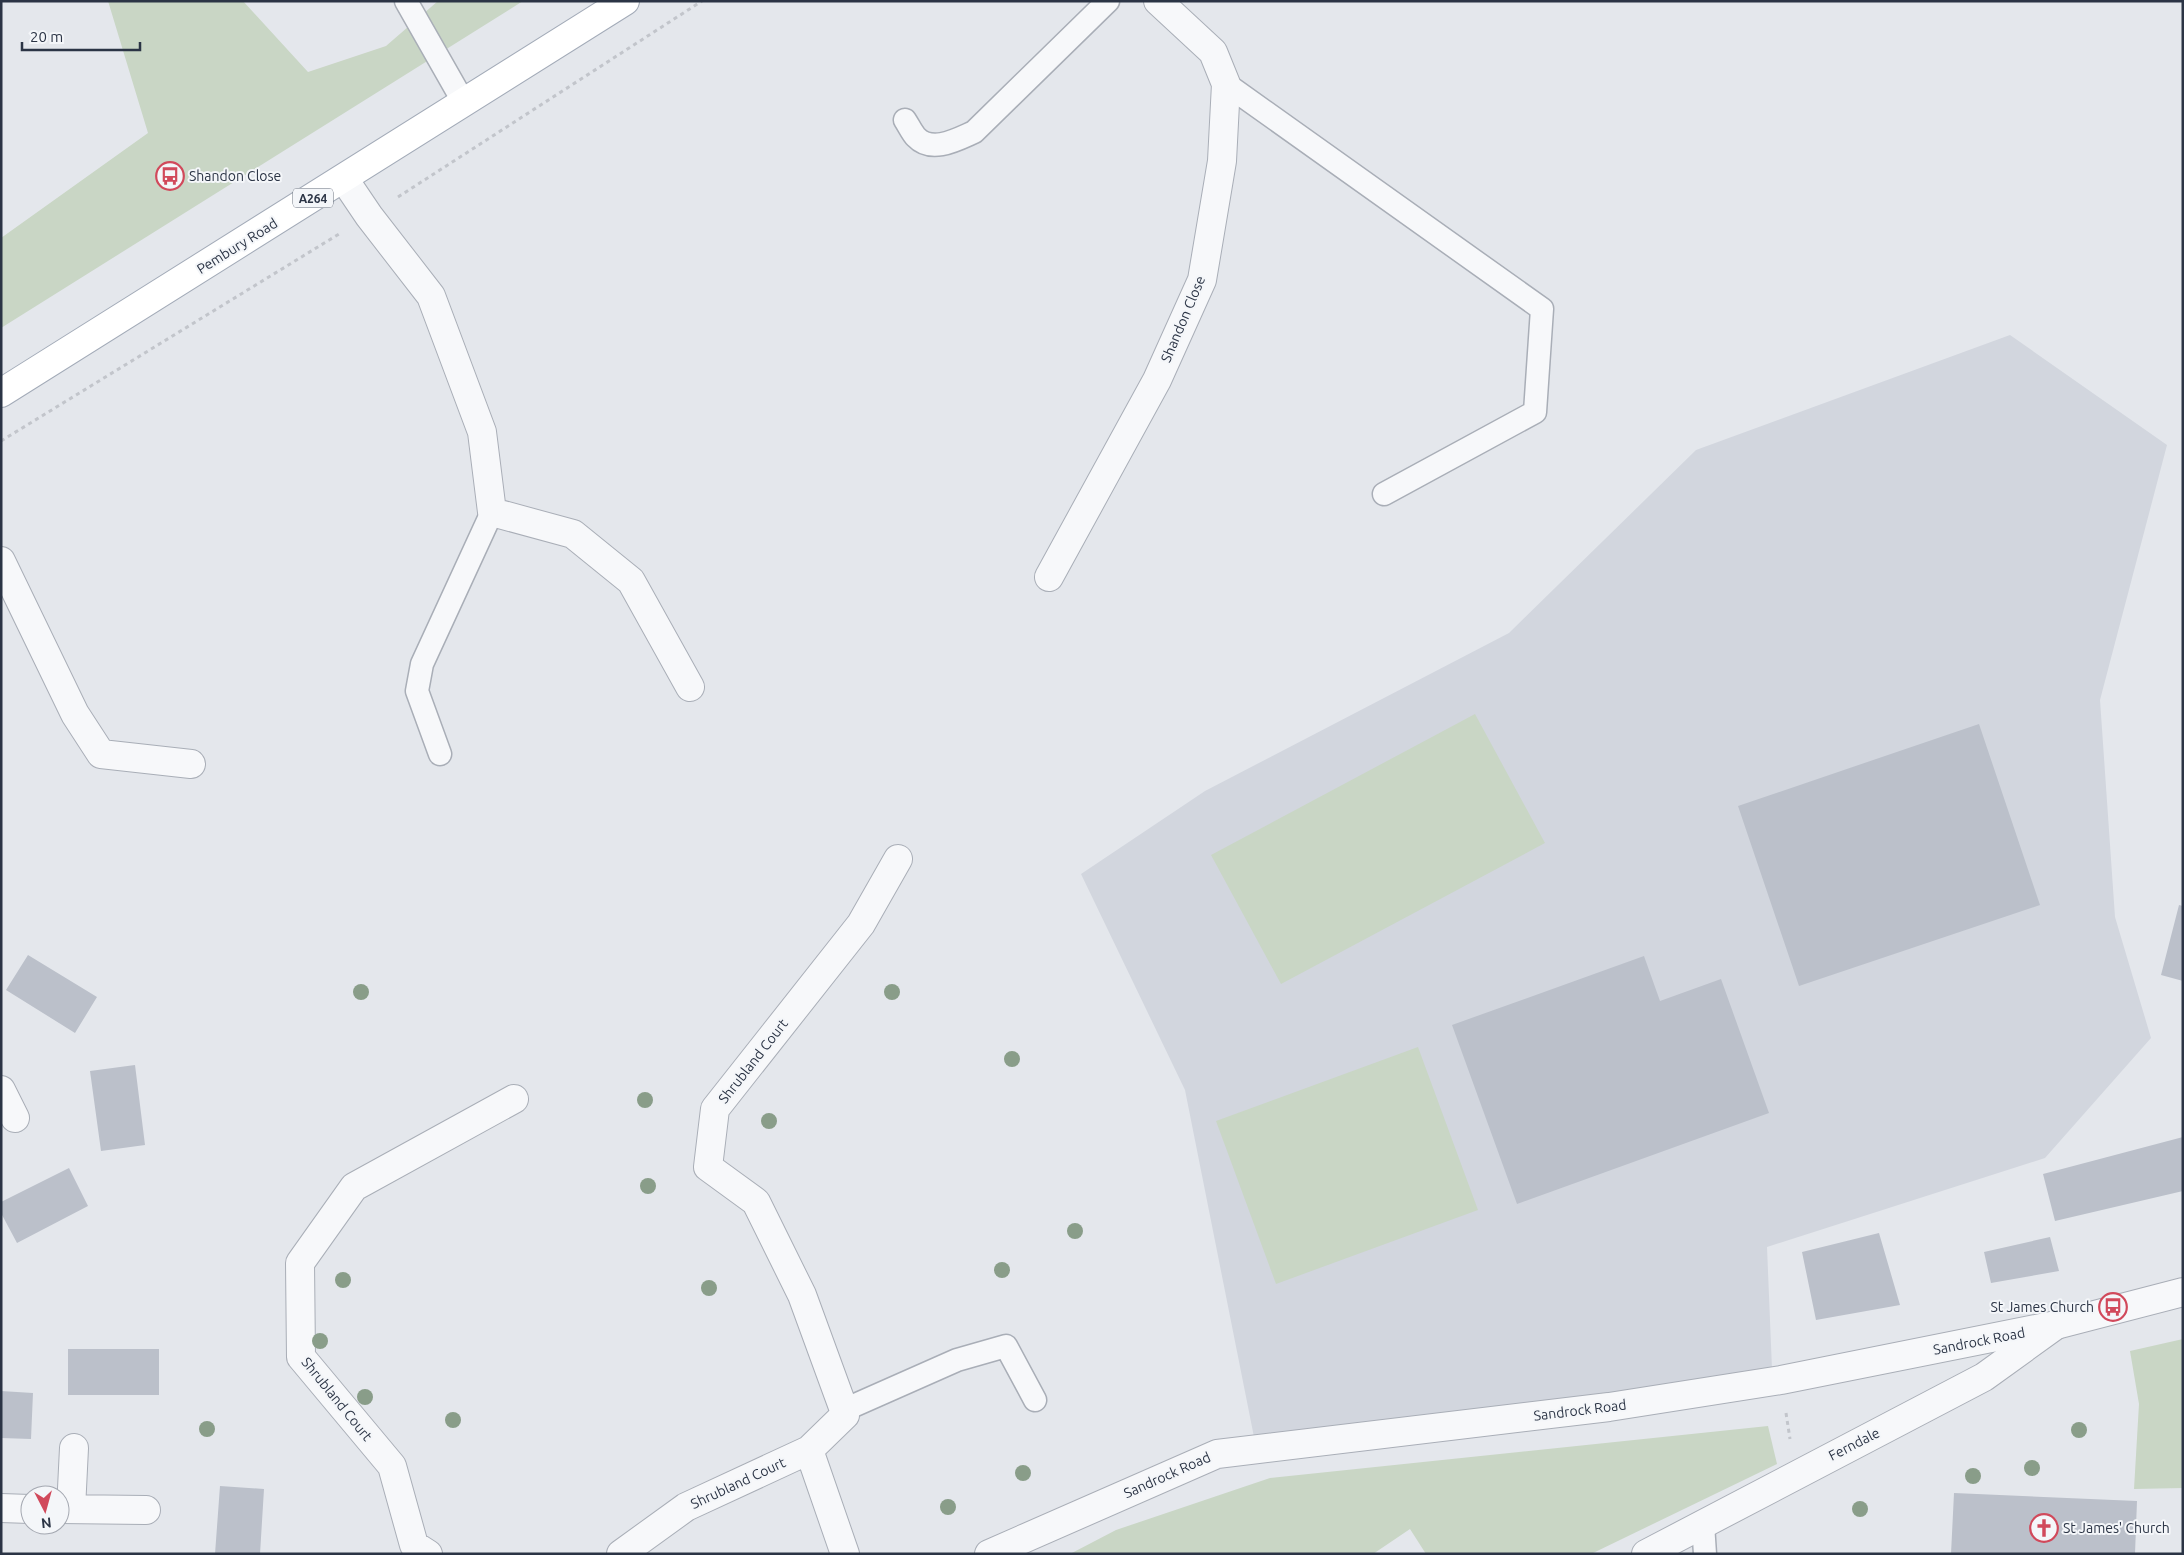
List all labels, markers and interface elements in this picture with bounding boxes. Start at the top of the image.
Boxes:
scale bar [22,20,140,52]
text: 20 m [30,28,63,45]
bus stop icon: Shandon Close [155,161,185,191]
place label: Shandon Close [189,168,281,184]
road number: A264 [293,188,333,208]
street label: Pembury Road [194,215,280,277]
street label: Shandon Close [1158,273,1208,365]
street label: Shrubland Court [715,1015,791,1106]
bus stop icon: St James Church [2098,1292,2128,1322]
place label: St James Church [1990,1299,2094,1315]
street label: Sandrock Road [1932,1324,2026,1358]
street label: Shrubland Court [298,1354,376,1444]
street label: Sandrock Road [1533,1396,1627,1424]
street label: Ferndale [1826,1424,1882,1464]
street label: Sandrock Road [1121,1449,1213,1501]
street label: Shrubland Court [688,1454,788,1512]
north arrow [20,1485,70,1535]
church icon: St James' Church [2029,1513,2059,1543]
text: N [40,1514,52,1531]
place label: St James' Church [2063,1520,2170,1536]

